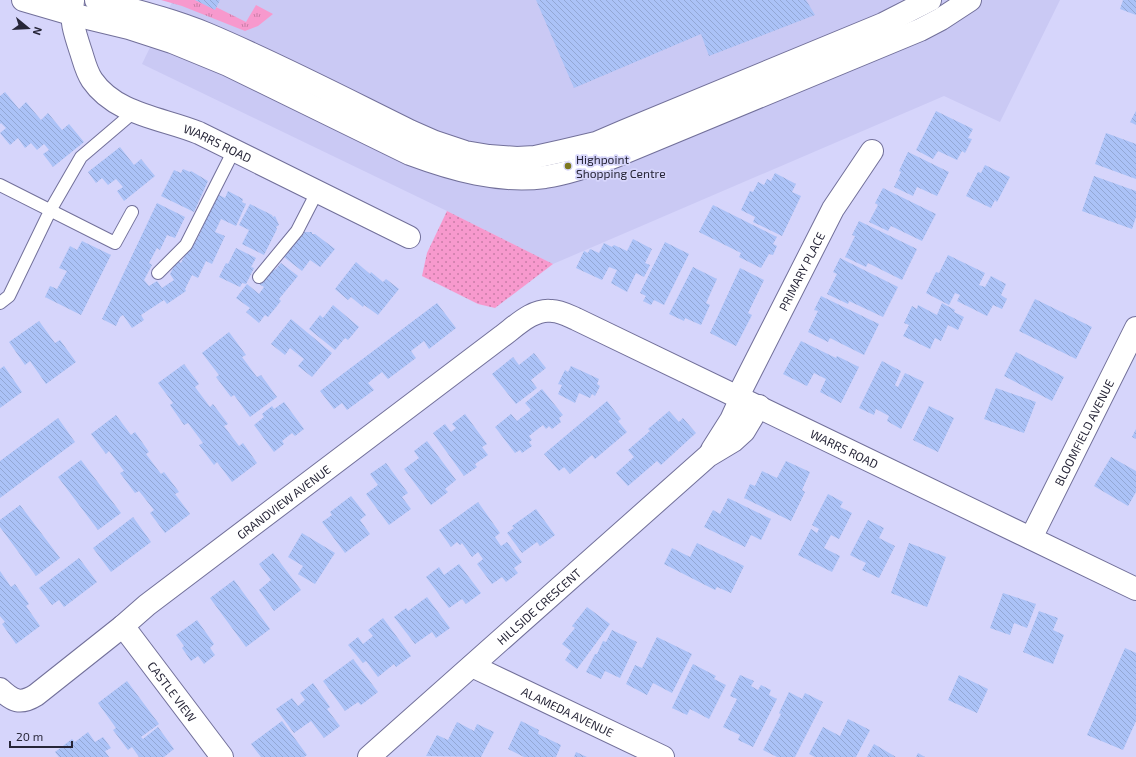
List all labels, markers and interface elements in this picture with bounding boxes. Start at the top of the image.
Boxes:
north arrow [8,8,48,48]
text: N [31,25,45,37]
street label: WARRS ROAD [182,121,254,165]
place label: Highpoint Shopping Centre [576,152,666,180]
marker: Highpoint Shopping Centre [563,161,573,171]
street label: PRIMARY PLACE [776,229,827,313]
street label: BLOOMFIELD AVENUE [1051,377,1116,488]
street label: WARRS ROAD [808,426,881,471]
street label: GRANDVIEW AVENUE [234,462,333,542]
street label: HILLSIDE CRESCENT [494,565,584,647]
street label: CASTLE VIEW [145,659,200,724]
street label: ALAMEDA AVENUE [519,684,616,740]
scale bar [10,723,72,749]
text: 20 m [16,729,43,743]

